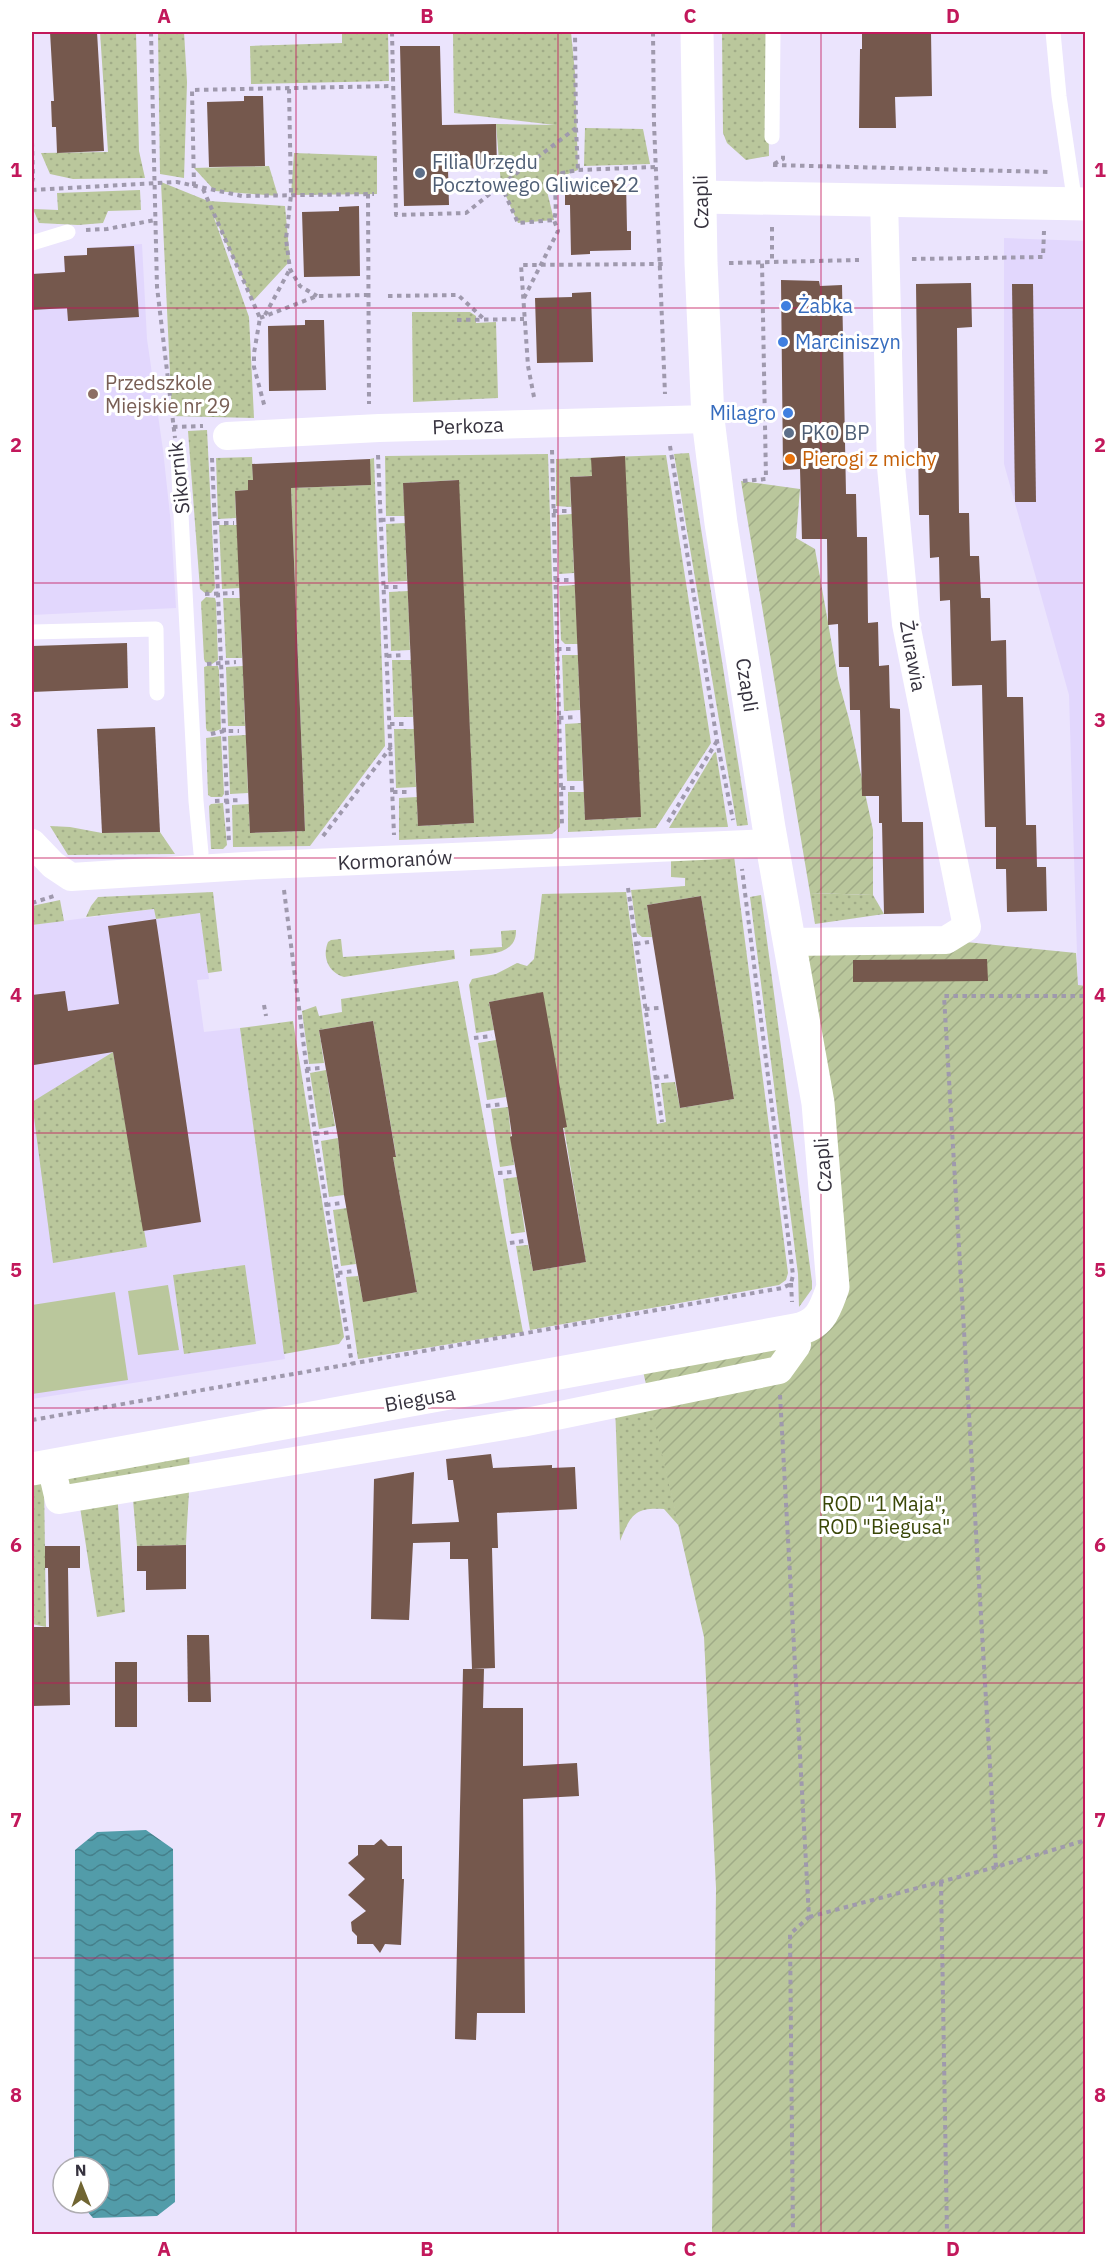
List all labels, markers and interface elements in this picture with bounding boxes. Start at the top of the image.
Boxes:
text: A [157,2,171,29]
text: B [420,2,434,29]
text: C [683,2,697,29]
text: D [946,2,960,29]
place label: Filia Urzędu Pocztowego Gliwice 22 [432,148,639,198]
text: 1 [10,156,22,183]
text: 1 [1094,156,1106,183]
marker: Filia Urzędu Pocztowego Gliwice 22 [413,166,427,180]
street label: Czapli [687,175,714,229]
place label: Żabka [798,292,853,319]
marker: Żabka [779,299,793,313]
place label: Marciniszyn [795,328,901,355]
marker: Marciniszyn [776,335,790,349]
place label: Przedszkole Miejskie nr 29 [105,369,231,419]
marker: Przedszkole Miejskie nr 29 [86,387,100,401]
place label: Milagro [710,399,776,426]
marker: Milagro [781,406,795,420]
street label: Perkoza [432,411,504,440]
place label: PKO BP [801,419,869,446]
marker: PKO BP [782,426,796,440]
text: 2 [10,431,22,458]
text: 2 [1094,431,1106,458]
street label: Sikornik [161,440,196,515]
place label: Pierogi z michy [802,445,937,472]
marker: Pierogi z michy [783,452,797,466]
street label: Żurawia [894,618,933,694]
street label: Czapli [730,656,765,714]
text: 3 [10,706,22,733]
text: 3 [1094,706,1106,733]
street label: Kormoranów [337,843,453,876]
text: 4 [10,981,22,1008]
text: 4 [1094,981,1106,1008]
street label: Czapli [807,1137,838,1193]
text: 5 [10,1256,22,1283]
text: 5 [1094,1256,1106,1283]
street label: Biegusa [382,1379,458,1418]
park label: ROD "1 Maja", ROD "Biegusa" [818,1490,950,1540]
text: 6 [10,1531,22,1558]
text: 6 [1094,1531,1106,1558]
text: 7 [10,1806,22,1833]
text: 7 [1094,1806,1106,1833]
text: 8 [10,2081,22,2108]
text: 8 [1094,2081,1106,2108]
north arrow [51,2155,111,2215]
text: N [75,2160,87,2180]
text: A [157,2235,171,2262]
text: B [420,2235,434,2262]
text: C [683,2235,697,2262]
text: D [946,2235,960,2262]

